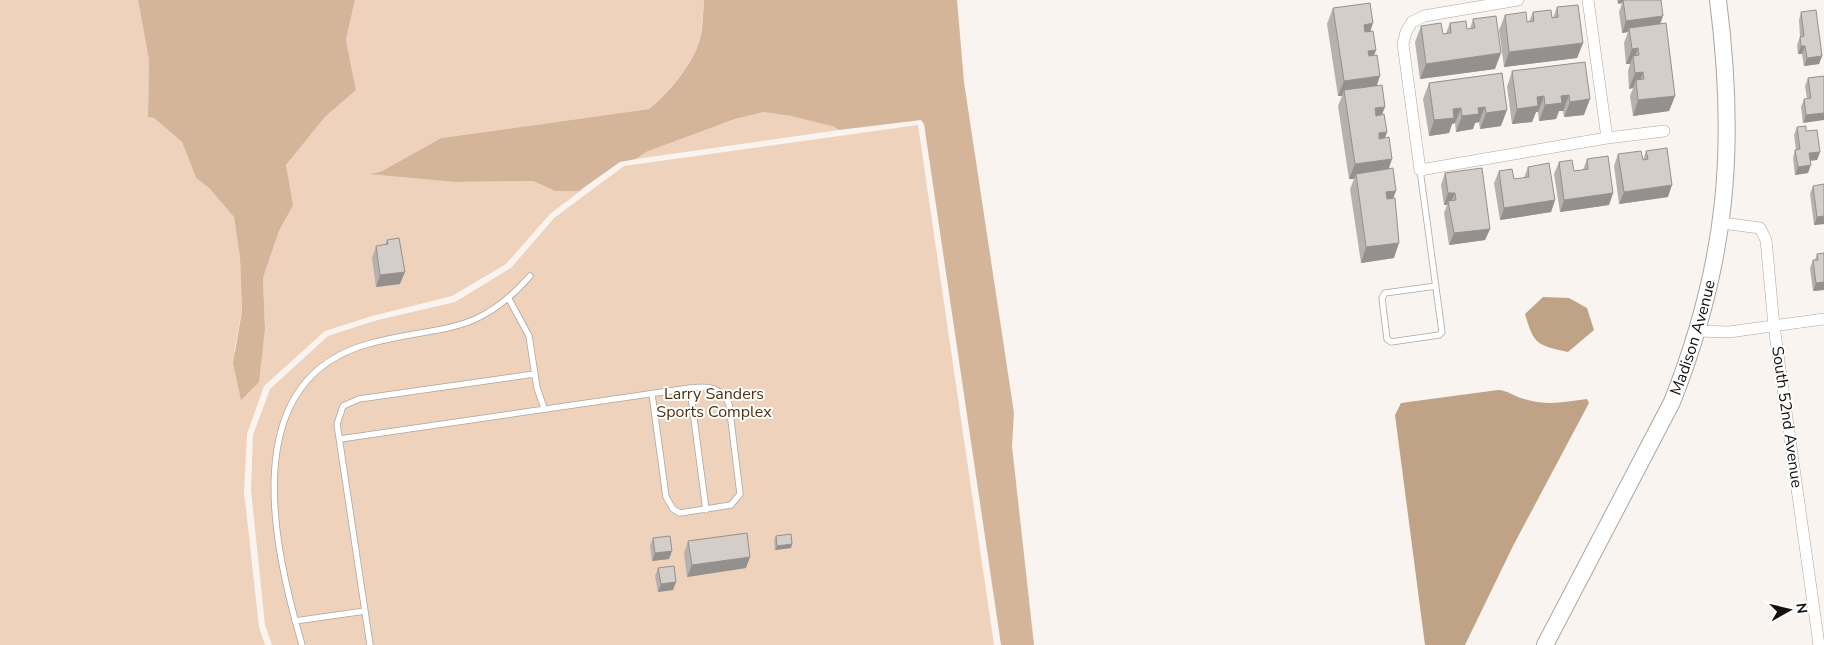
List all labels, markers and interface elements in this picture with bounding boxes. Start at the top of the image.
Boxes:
street label: Madison Avenue [1665,278,1721,398]
street label: South 52nd Avenue [1766,345,1808,489]
park label: Larry Sanders Sports Complex [656,383,772,423]
north arrow [1764,585,1814,635]
text: N [1791,602,1812,615]

